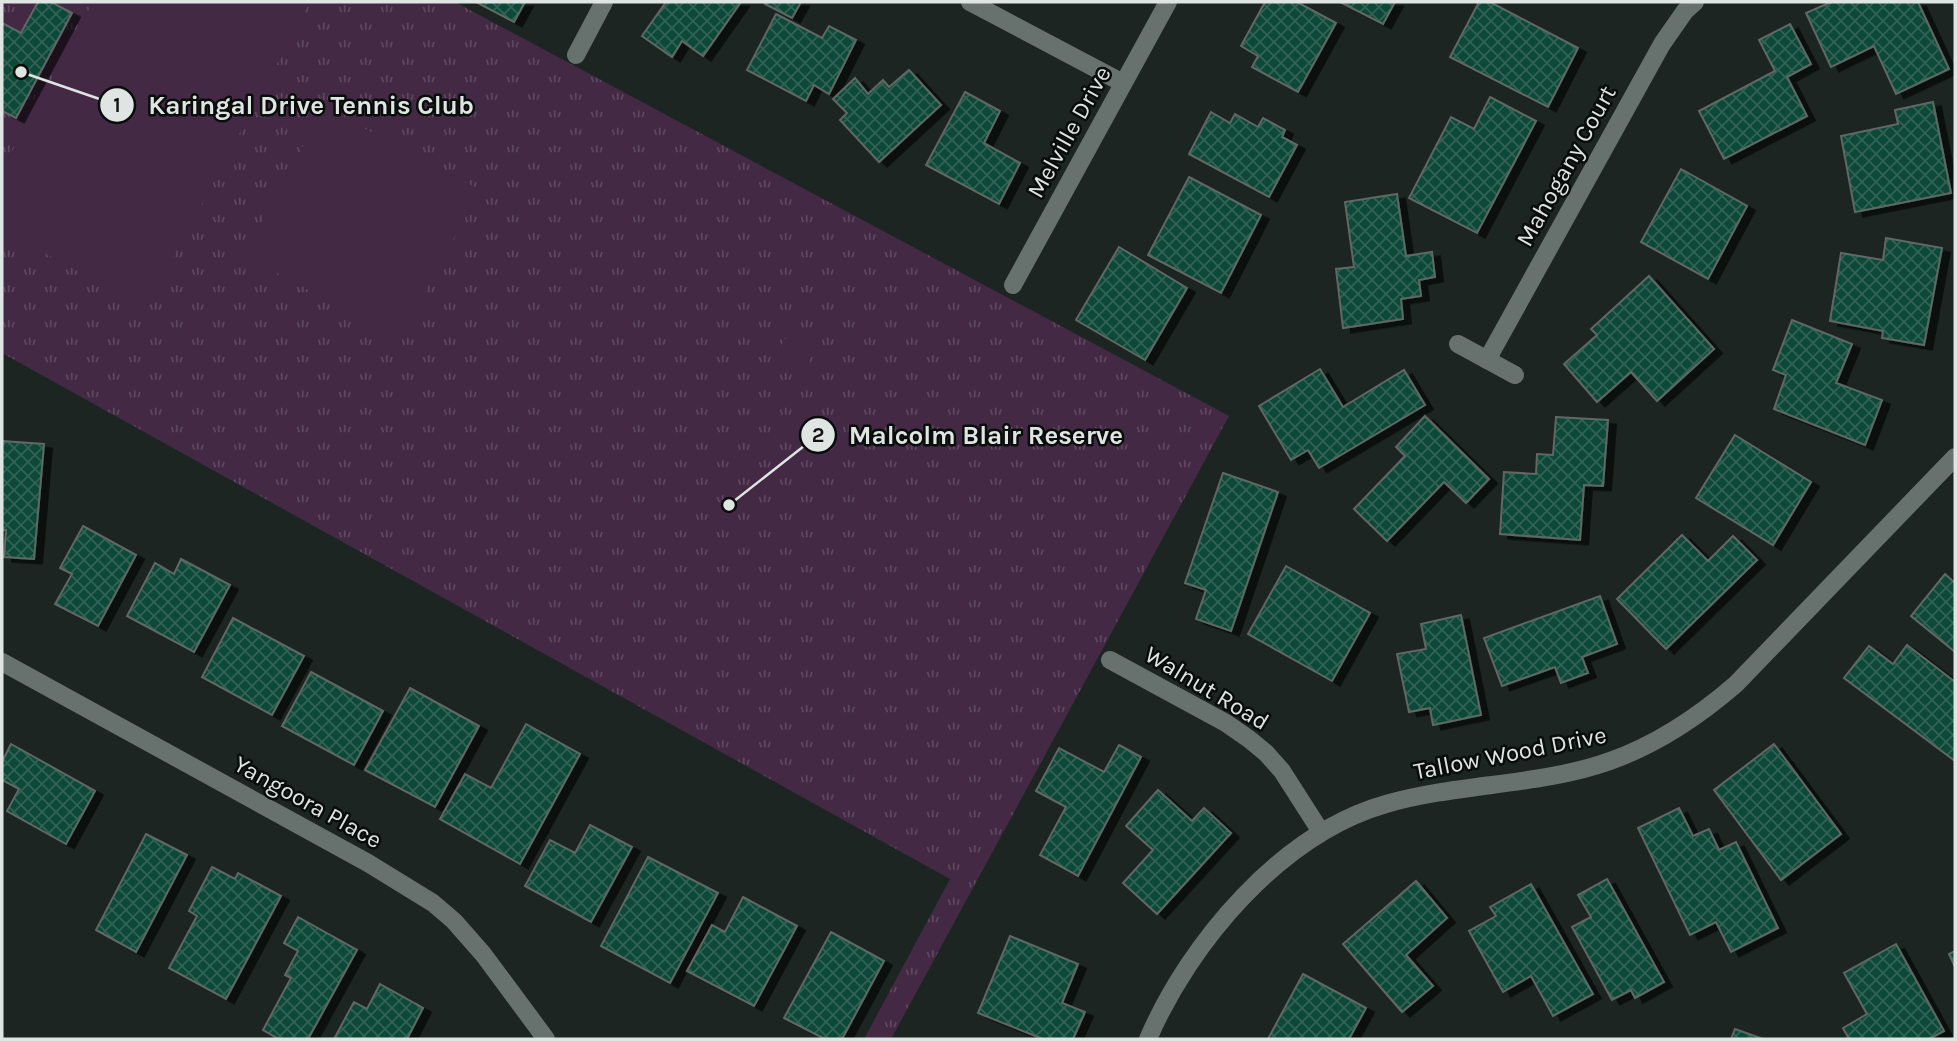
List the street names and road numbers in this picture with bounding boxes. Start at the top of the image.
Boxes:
street label: Melville Drive [1021,61,1117,203]
street label: Mahogany Court [1510,81,1622,251]
street label: Walnut Road [1140,640,1274,736]
street label: Tallow Wood Drive [1411,721,1609,785]
street label: Yangoora Place [229,750,387,854]

